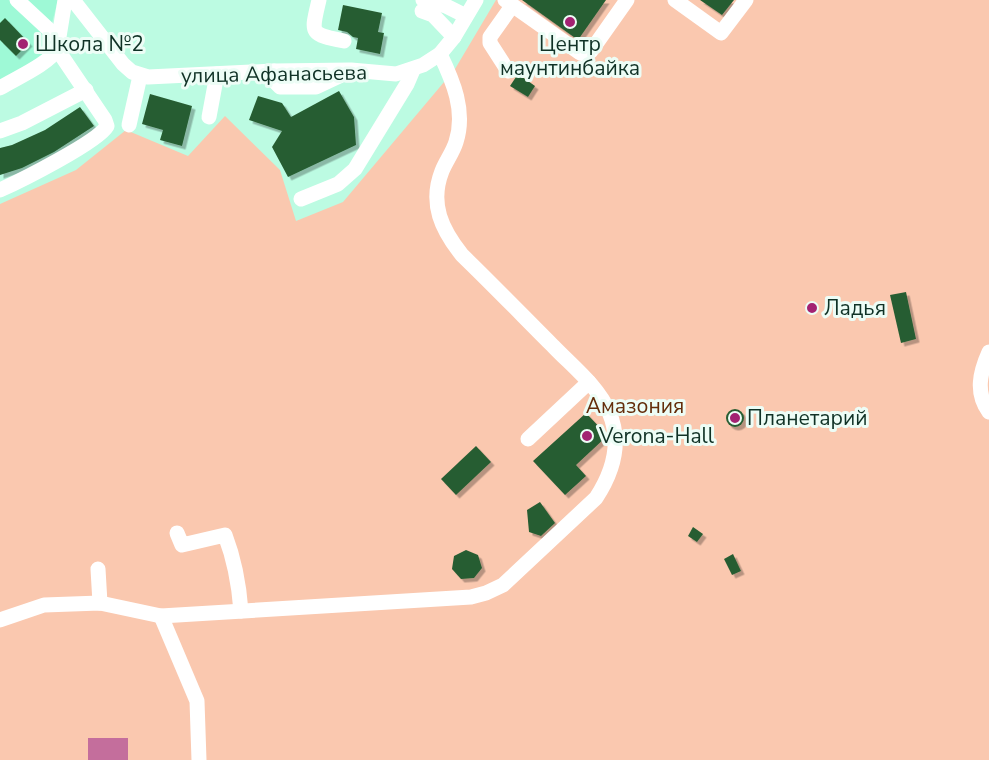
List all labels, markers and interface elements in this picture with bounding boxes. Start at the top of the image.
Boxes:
marker: Центр маунтинбайка [563,15,577,29]
place label: Школа №2 [35,30,144,58]
place label: Центр маунтинбайка [500,30,640,82]
marker: Школа №2 [16,37,30,51]
street label: улица Афанасьева [181,58,367,90]
place label: Ладья [824,294,886,322]
marker: Ладья [805,301,819,315]
park label: Амазония [586,392,684,420]
place label: Планетарий [747,404,868,432]
marker: Планетарий [728,411,742,425]
place label: Verona-Hall [598,422,715,450]
marker: Verona-Hall [580,429,594,443]

